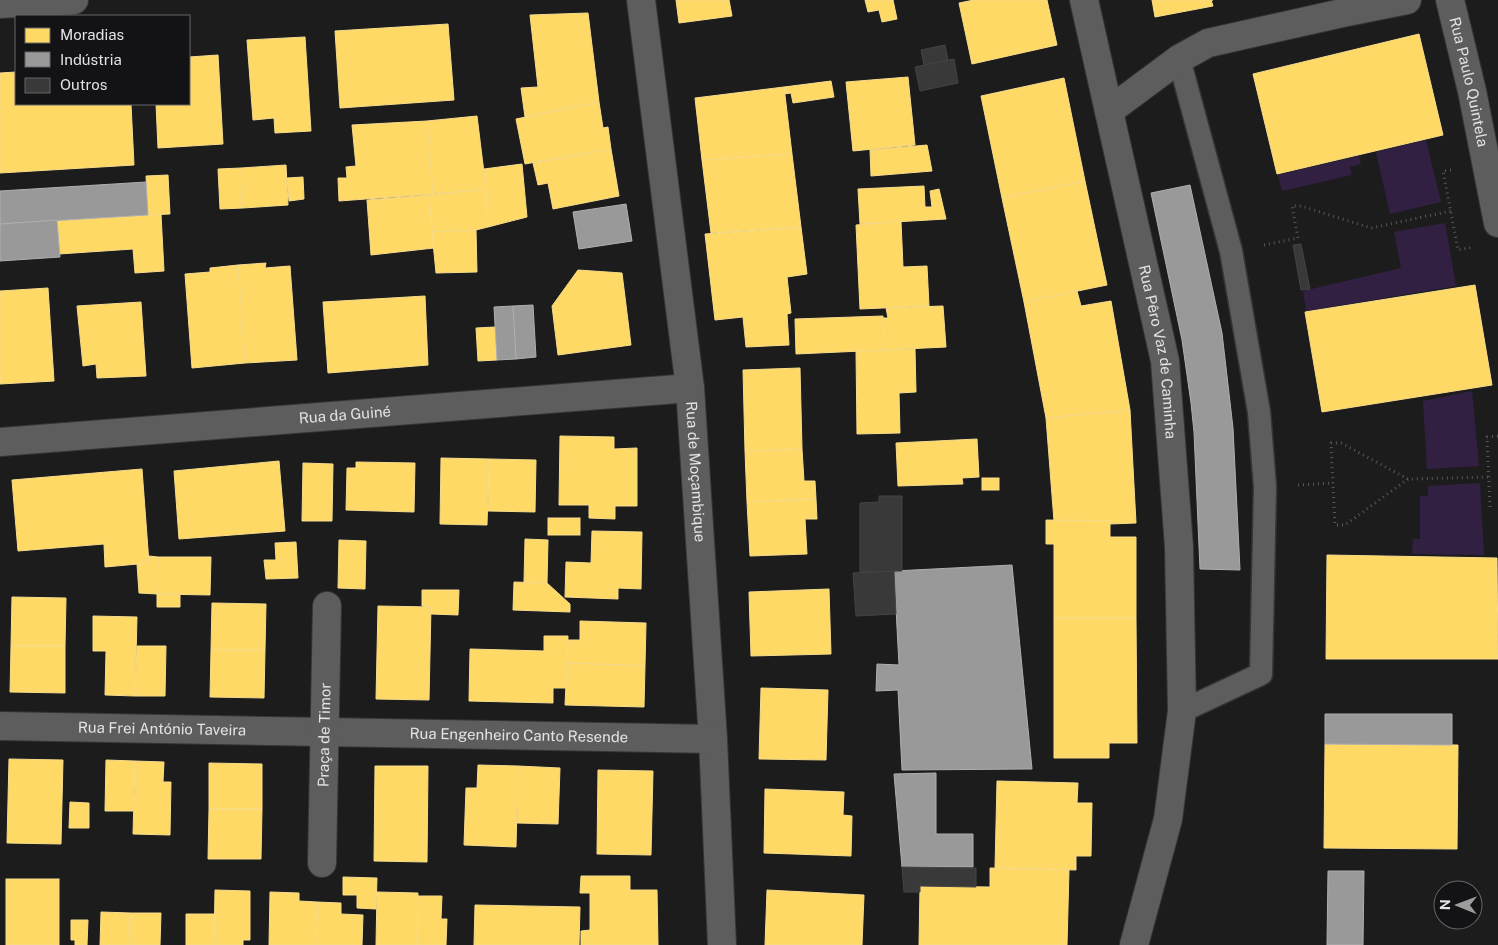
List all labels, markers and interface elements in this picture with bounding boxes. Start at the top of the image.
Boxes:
legend [15,15,190,105]
street label: Rua Paulo Quintela [1446,15,1492,148]
text: Moradias [60,26,124,43]
text: Indústria [60,51,122,68]
text: Outros [60,76,107,93]
street label: Rua Pêro Vaz de Caminha [1136,263,1180,440]
street label: Rua de Moçambique [683,401,709,543]
street label: Rua da Guiné [298,402,392,427]
street label: Praça de Timor [314,683,334,787]
street label: Rua Frei António Taveira [78,718,246,738]
street label: Rua Engenheiro Canto Resende [409,724,628,745]
north arrow [1433,880,1483,930]
text: N [1437,899,1453,910]

